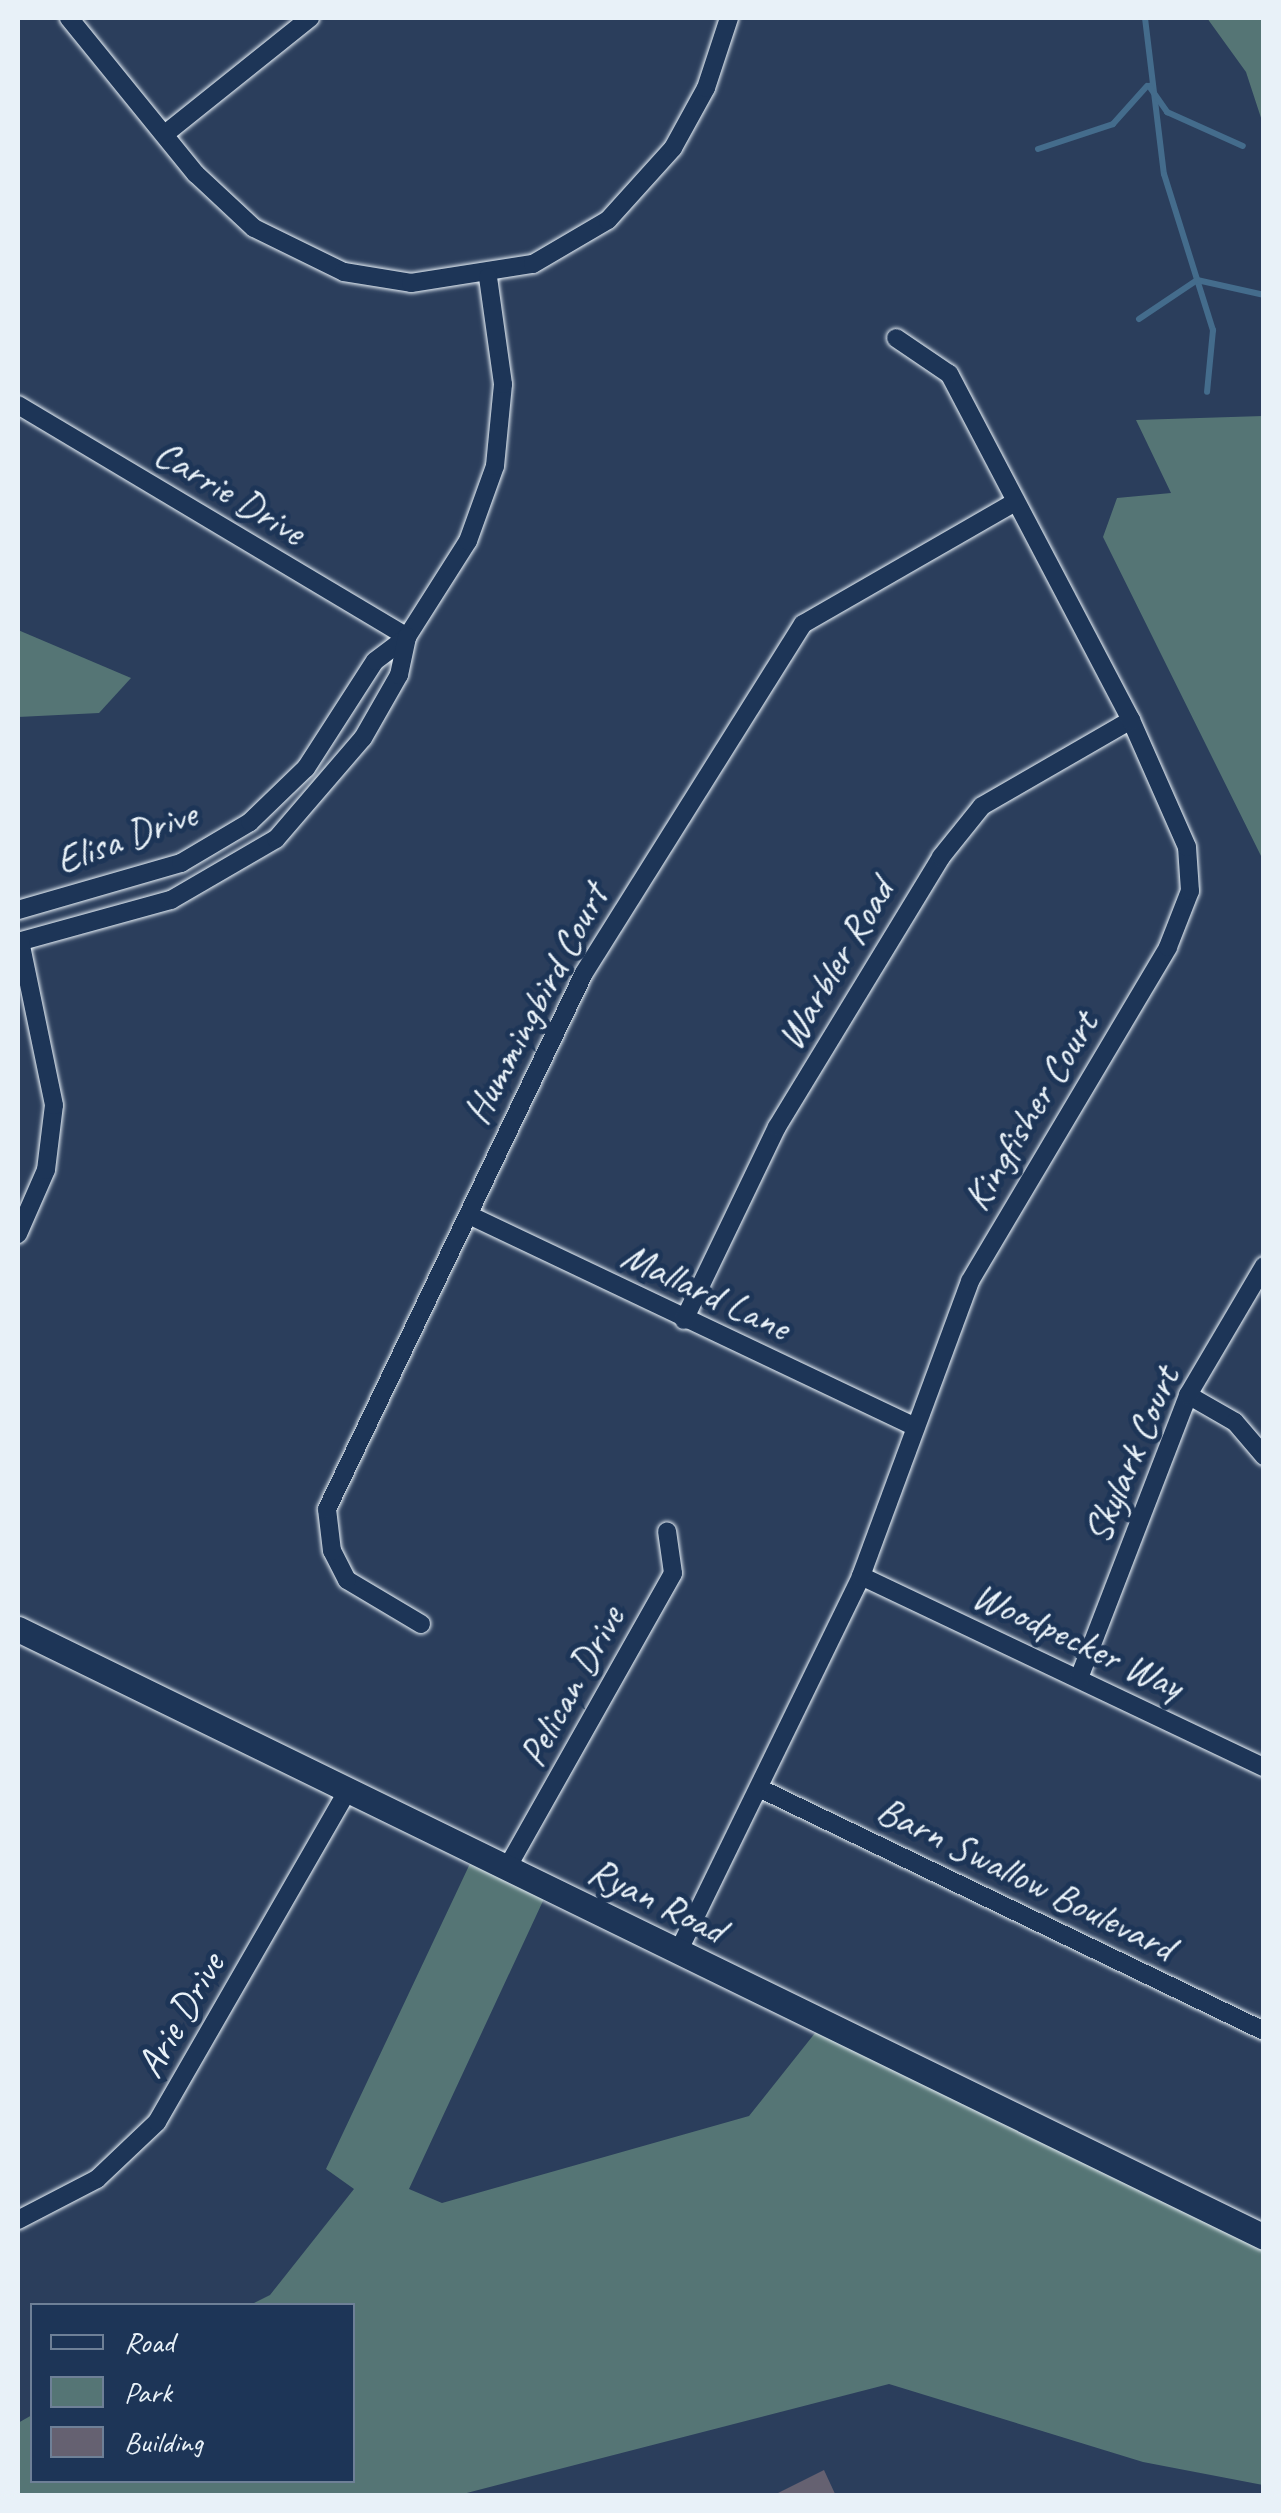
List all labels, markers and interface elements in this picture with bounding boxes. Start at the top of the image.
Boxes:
street label: Carrie Drive [146,428,314,556]
street label: Elisa Drive [49,789,203,885]
street label: Warbler Road [766,871,904,1057]
street label: Hummingbird Court [452,876,618,1132]
street label: Kingfisher Court [952,1003,1108,1219]
street label: Mallard Lane [614,1231,798,1351]
street label: Skylark Court [1072,1360,1190,1550]
street label: Woodpecker Way [965,1570,1191,1710]
street label: Pelican Drive [508,1598,634,1774]
street label: Barn Swallow Boulevard [869,1785,1183,1971]
street label: Ryan Road [580,1846,734,1954]
street label: Arie Drive [125,1944,235,2086]
legend [30,2303,355,2483]
text: Road [124,2323,174,2361]
text: Park [124,2373,172,2411]
text: Building [124,2423,203,2461]

